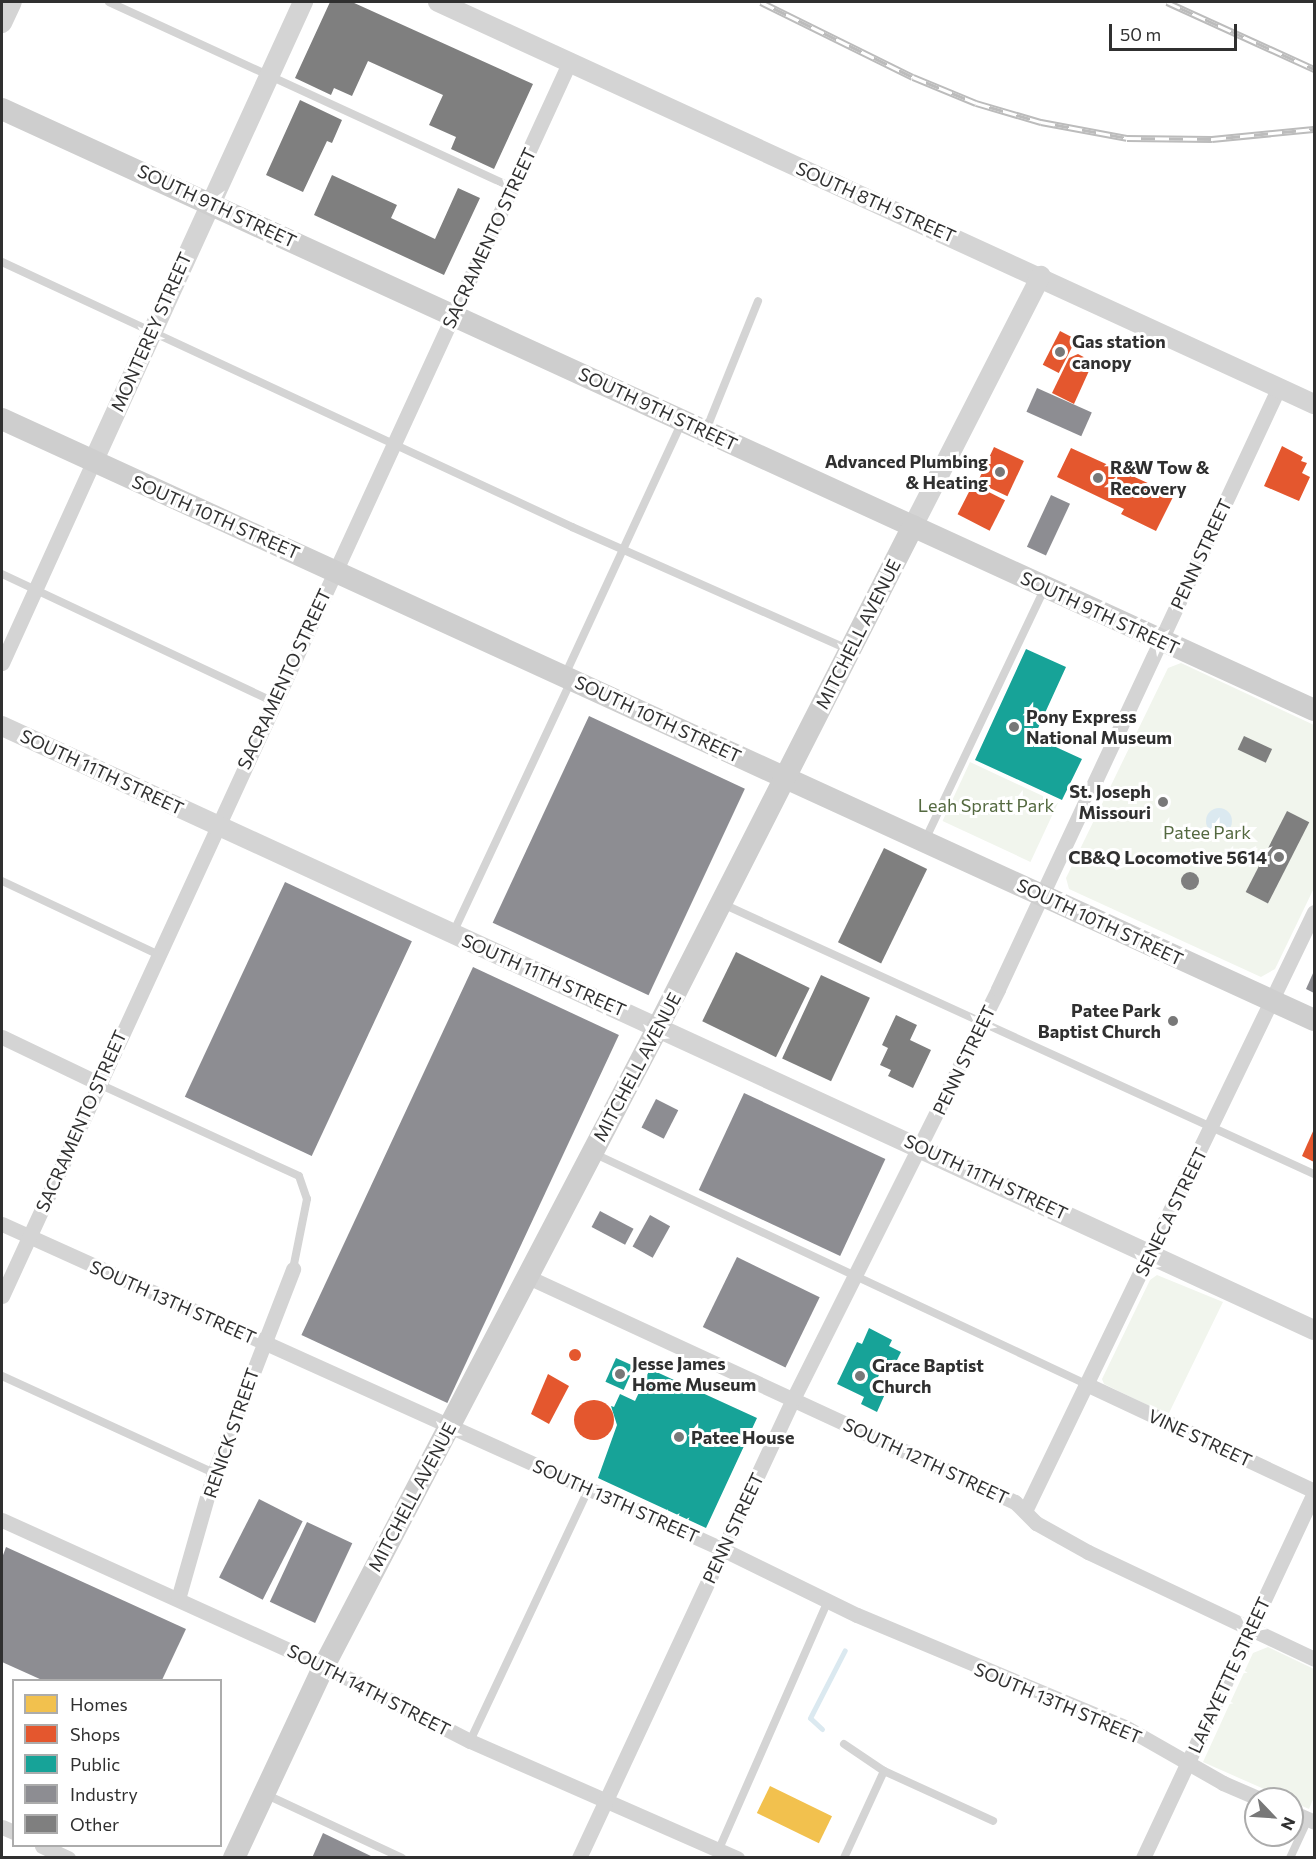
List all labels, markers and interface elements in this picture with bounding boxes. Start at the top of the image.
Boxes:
scale bar [1112,12,1240,50]
text: 50 m [1120,23,1161,45]
street label: SACRAMENTO STREET [438,144,540,332]
street label: SOUTH 8TH STREET [793,157,959,247]
street label: SOUTH 9TH STREET [134,160,300,252]
street label: MONTEREY STREET [106,249,196,415]
place label: Gas station canopy [1072,331,1166,374]
marker: Gas station canopy [1053,345,1067,359]
street label: SOUTH 9TH STREET [575,363,741,455]
place label: Advanced Plumbing & Heating [825,451,988,494]
place label: R&W Tow & Recovery [1110,457,1210,500]
marker: Advanced Plumbing & Heating [993,465,1007,479]
street label: SOUTH 10TH STREET [129,470,303,564]
marker: R&W Tow & Recovery [1091,471,1105,485]
street label: PENN STREET [1166,495,1236,613]
street label: MITCHELL AVENUE [811,555,905,713]
street label: SOUTH 9TH STREET [1017,567,1183,659]
street label: SACRAMENTO STREET [233,585,335,773]
street label: SOUTH 10TH STREET [571,671,745,767]
place label: Pony Express National Museum [1026,706,1172,748]
marker: Pony Express National Museum [1007,720,1021,734]
street label: SOUTH 11TH STREET [17,725,187,819]
place label: St. Joseph Missouri [1069,781,1151,824]
park label: Leah Spratt Park [918,794,1054,816]
marker: St. Joseph Missouri [1156,795,1170,809]
park label: Patee Park [1163,821,1251,843]
place label: CB&Q Locomotive 5614 [1068,846,1267,868]
marker: CB&Q Locomotive 5614 [1272,850,1286,864]
street label: SOUTH 10TH STREET [1013,874,1187,970]
street label: SOUTH 11TH STREET [458,929,630,1021]
street label: MITCHELL AVENUE [589,989,685,1145]
place label: Patee Park Baptist Church [1038,1000,1161,1042]
street label: PENN STREET [928,1002,1000,1118]
marker: Patee Park Baptist Church [1166,1014,1180,1028]
street label: SACRAMENTO STREET [31,1027,131,1215]
street label: SOUTH 11TH STREET [901,1130,1071,1224]
street label: SENECA STREET [1130,1144,1212,1280]
street label: SOUTH 13TH STREET [87,1256,259,1348]
place label: Jesse James Home Museum [632,1353,756,1396]
place label: Grace Baptist Church [872,1355,984,1398]
street label: RENICK STREET [199,1365,263,1501]
marker: Jesse James Home Museum [613,1367,627,1381]
marker: Grace Baptist Church [853,1369,867,1383]
street label: VINE STREET [1145,1405,1255,1471]
street label: SOUTH 12TH STREET [840,1413,1012,1509]
street label: MITCHELL AVENUE [364,1419,460,1575]
place label: Patee House [691,1426,794,1448]
marker: Patee House [672,1430,686,1444]
street label: SOUTH 13TH STREET [530,1455,702,1547]
street label: PENN STREET [698,1469,768,1587]
street label: LAFAYETTE STREET [1183,1594,1275,1756]
street label: SOUTH 14TH STREET [284,1640,454,1740]
street label: SOUTH 13TH STREET [971,1658,1145,1748]
legend [12,1679,222,1847]
text: Homes [70,1693,128,1715]
text: Shops [70,1723,120,1745]
text: Public [70,1753,120,1775]
text: Industry [70,1783,138,1805]
north arrow [1244,1787,1304,1847]
text: Other [70,1813,119,1835]
text: N [1278,1815,1300,1833]

